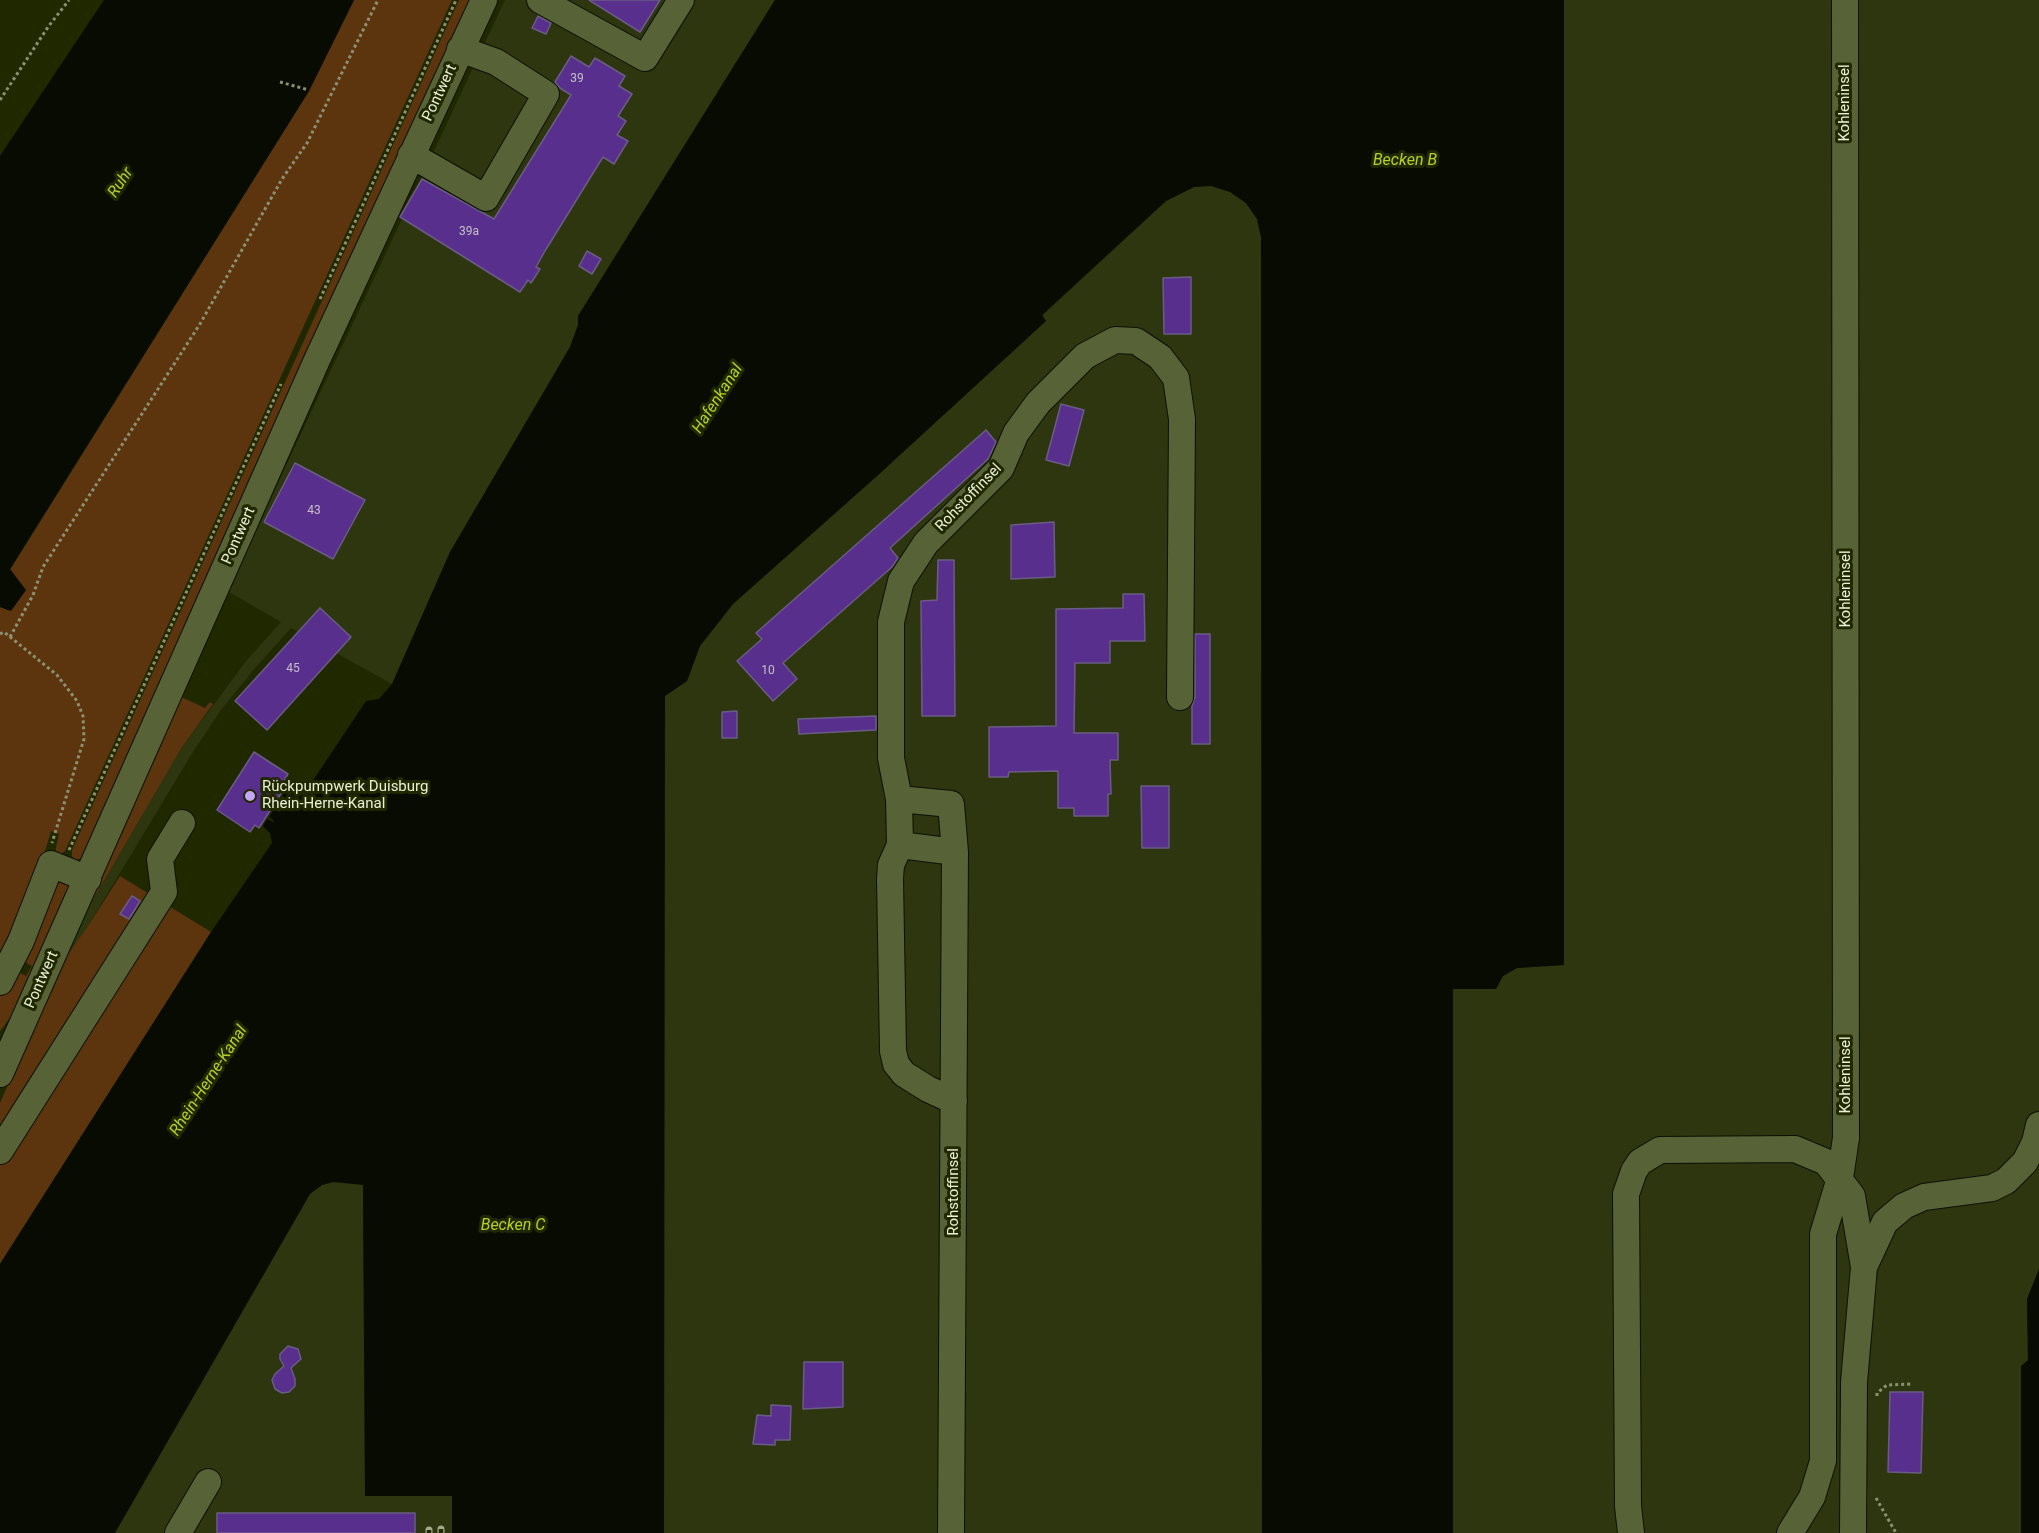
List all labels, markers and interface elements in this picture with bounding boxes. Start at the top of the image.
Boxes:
street label: Pontwert [419,62,461,124]
street label: Kohleninsel [1836,64,1854,142]
house number: 39 [570,72,584,86]
water label: Becken B [1373,151,1437,171]
water label: Ruhr [104,164,138,202]
house number: 39a [459,225,479,239]
water label: Hafenkanal [689,361,747,437]
street label: Rohstoffinsel [932,460,1006,536]
house number: 43 [307,504,321,518]
street label: Pontwert [218,505,260,567]
street label: Kohleninsel [1837,550,1855,628]
house number: 45 [286,662,300,676]
house number: 10 [761,664,775,678]
place label: Rückpumpwerk Duisburg Rhein-Herne-Kanal [262,778,428,813]
marker: Rückpumpwerk Duisburg Rhein-Herne-Kanal [243,789,257,803]
street label: Pontwert [21,949,63,1011]
water label: Rhein-Herne-Kanal [166,1022,252,1140]
street label: Kohleninsel [1837,1036,1855,1114]
street label: Rohstoffinsel [945,1148,963,1236]
water label: Becken C [481,1216,545,1236]

